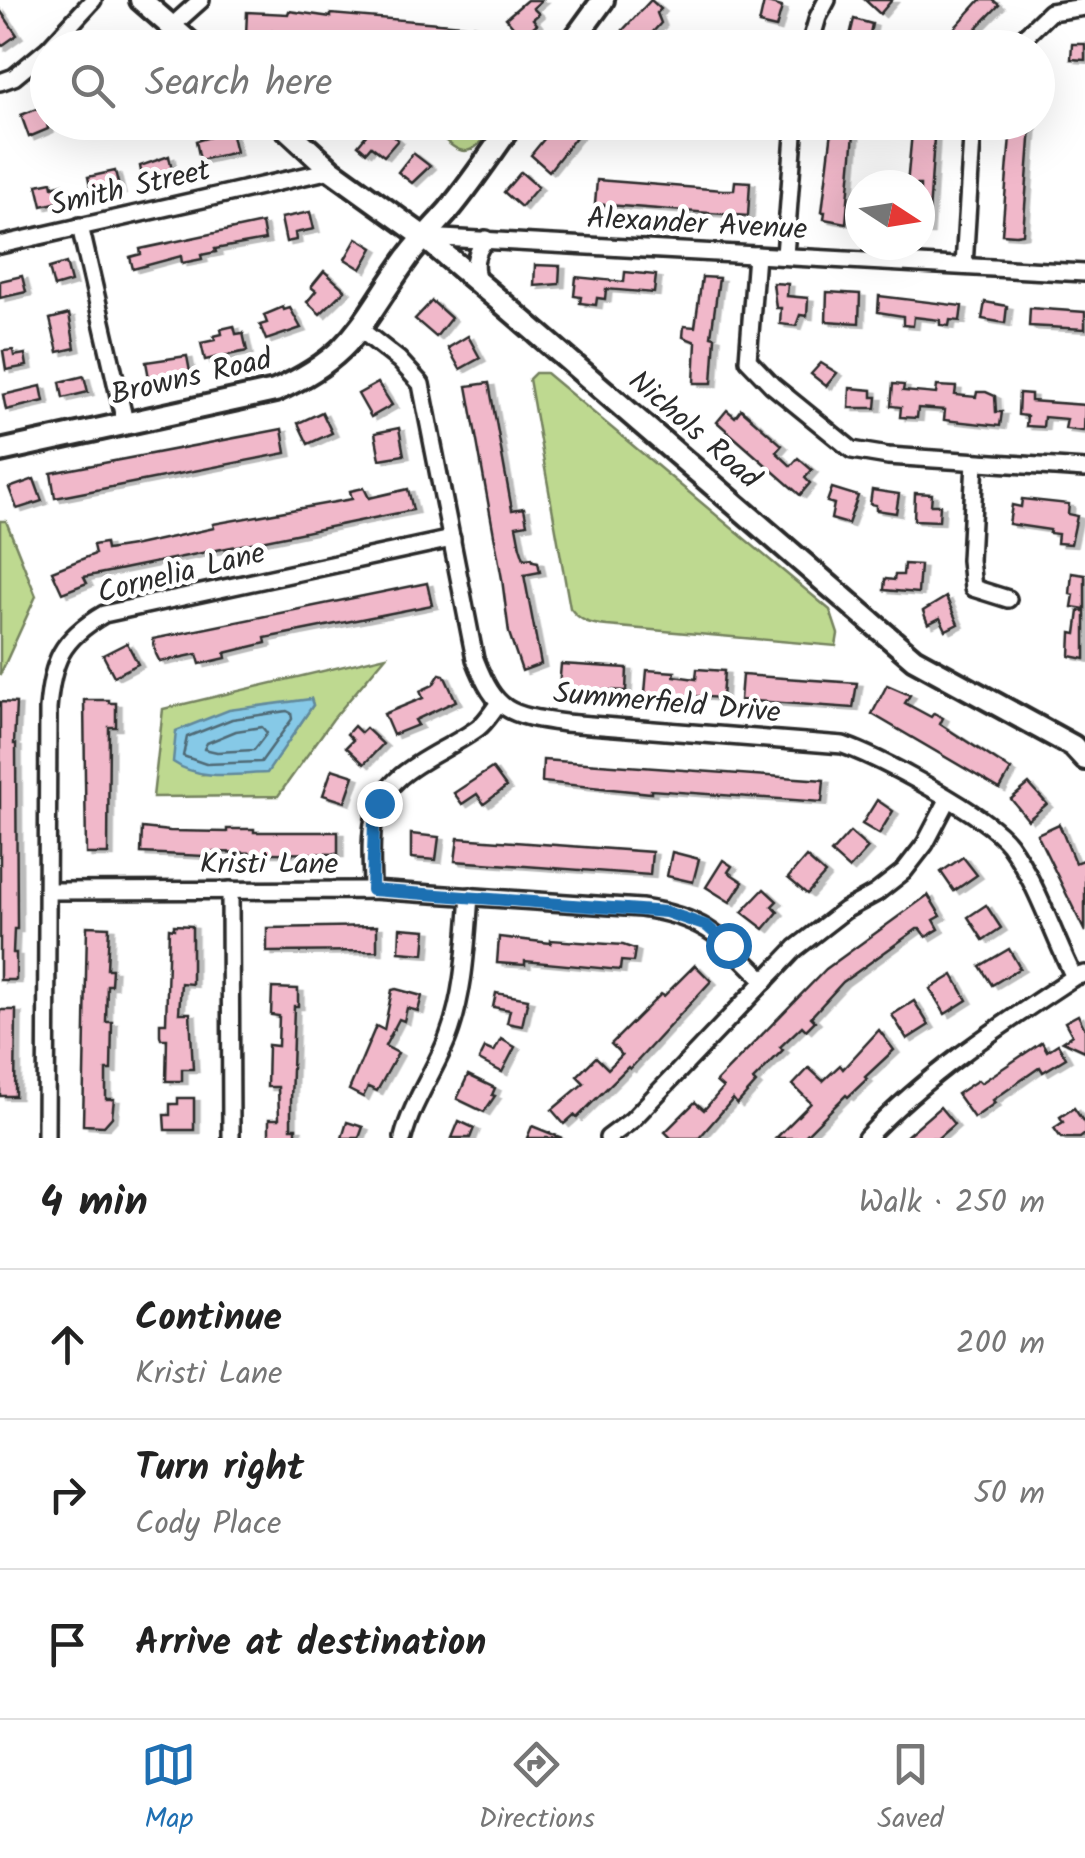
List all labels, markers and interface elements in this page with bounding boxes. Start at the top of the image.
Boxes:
search box [30,30,1055,140]
text: Search here [145,55,332,115]
icon: search [65,58,120,113]
street label: Smith Street [46,147,216,231]
north arrow [845,170,935,260]
street label: Alexander Avenue [585,195,808,255]
street label: Browns Road [106,336,278,420]
street label: Nichols Road [617,359,772,503]
street label: Cornelia Lane [92,530,271,618]
street label: Summerfield Drive [551,670,782,738]
route end [357,781,403,827]
street label: Kristi Lane [200,841,338,889]
route start [706,923,752,969]
text: 4 min [40,1170,148,1237]
text: Walk · 250 m [859,1178,1045,1229]
text: Continue [135,1289,282,1349]
icon: ahead [40,1317,95,1372]
text: 200 m [956,1319,1045,1370]
text: Kristi Lane [135,1349,283,1400]
text: Turn right [135,1439,304,1499]
icon: right [40,1467,95,1522]
text: 50 m [974,1469,1045,1520]
text: Cody Place [135,1499,281,1550]
text: Arrive at destination [135,1614,486,1674]
icon: arrive [40,1617,95,1672]
tab: Map [141,1737,196,1842]
tab: Directions [479,1737,595,1842]
tab: Saved [877,1737,944,1842]

